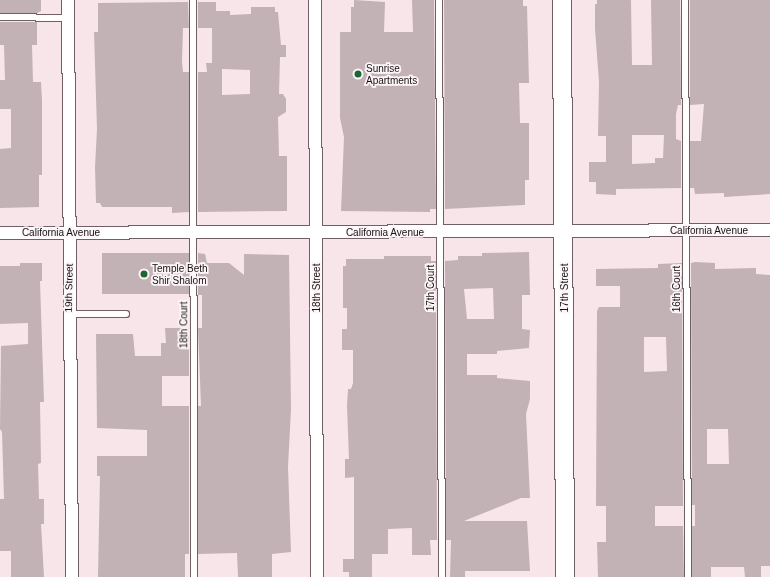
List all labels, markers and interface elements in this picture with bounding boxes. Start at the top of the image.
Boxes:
place label: Sunrise Apartments [366,62,417,86]
marker: Sunrise Apartments [353,69,363,79]
street label: California Avenue [670,225,748,237]
street label: California Avenue [22,227,100,239]
street label: California Avenue [346,227,424,239]
place label: Temple Beth Shir Shalom [152,262,208,286]
street label: 19th Street [63,263,75,313]
street label: 18th Street [311,264,323,312]
street label: 17th Street [559,264,571,312]
street label: 17th Court [425,265,437,311]
street label: 16th Court [671,266,683,312]
marker: Temple Beth Shir Shalom [139,269,149,279]
street label: 18th Court [178,302,190,348]

